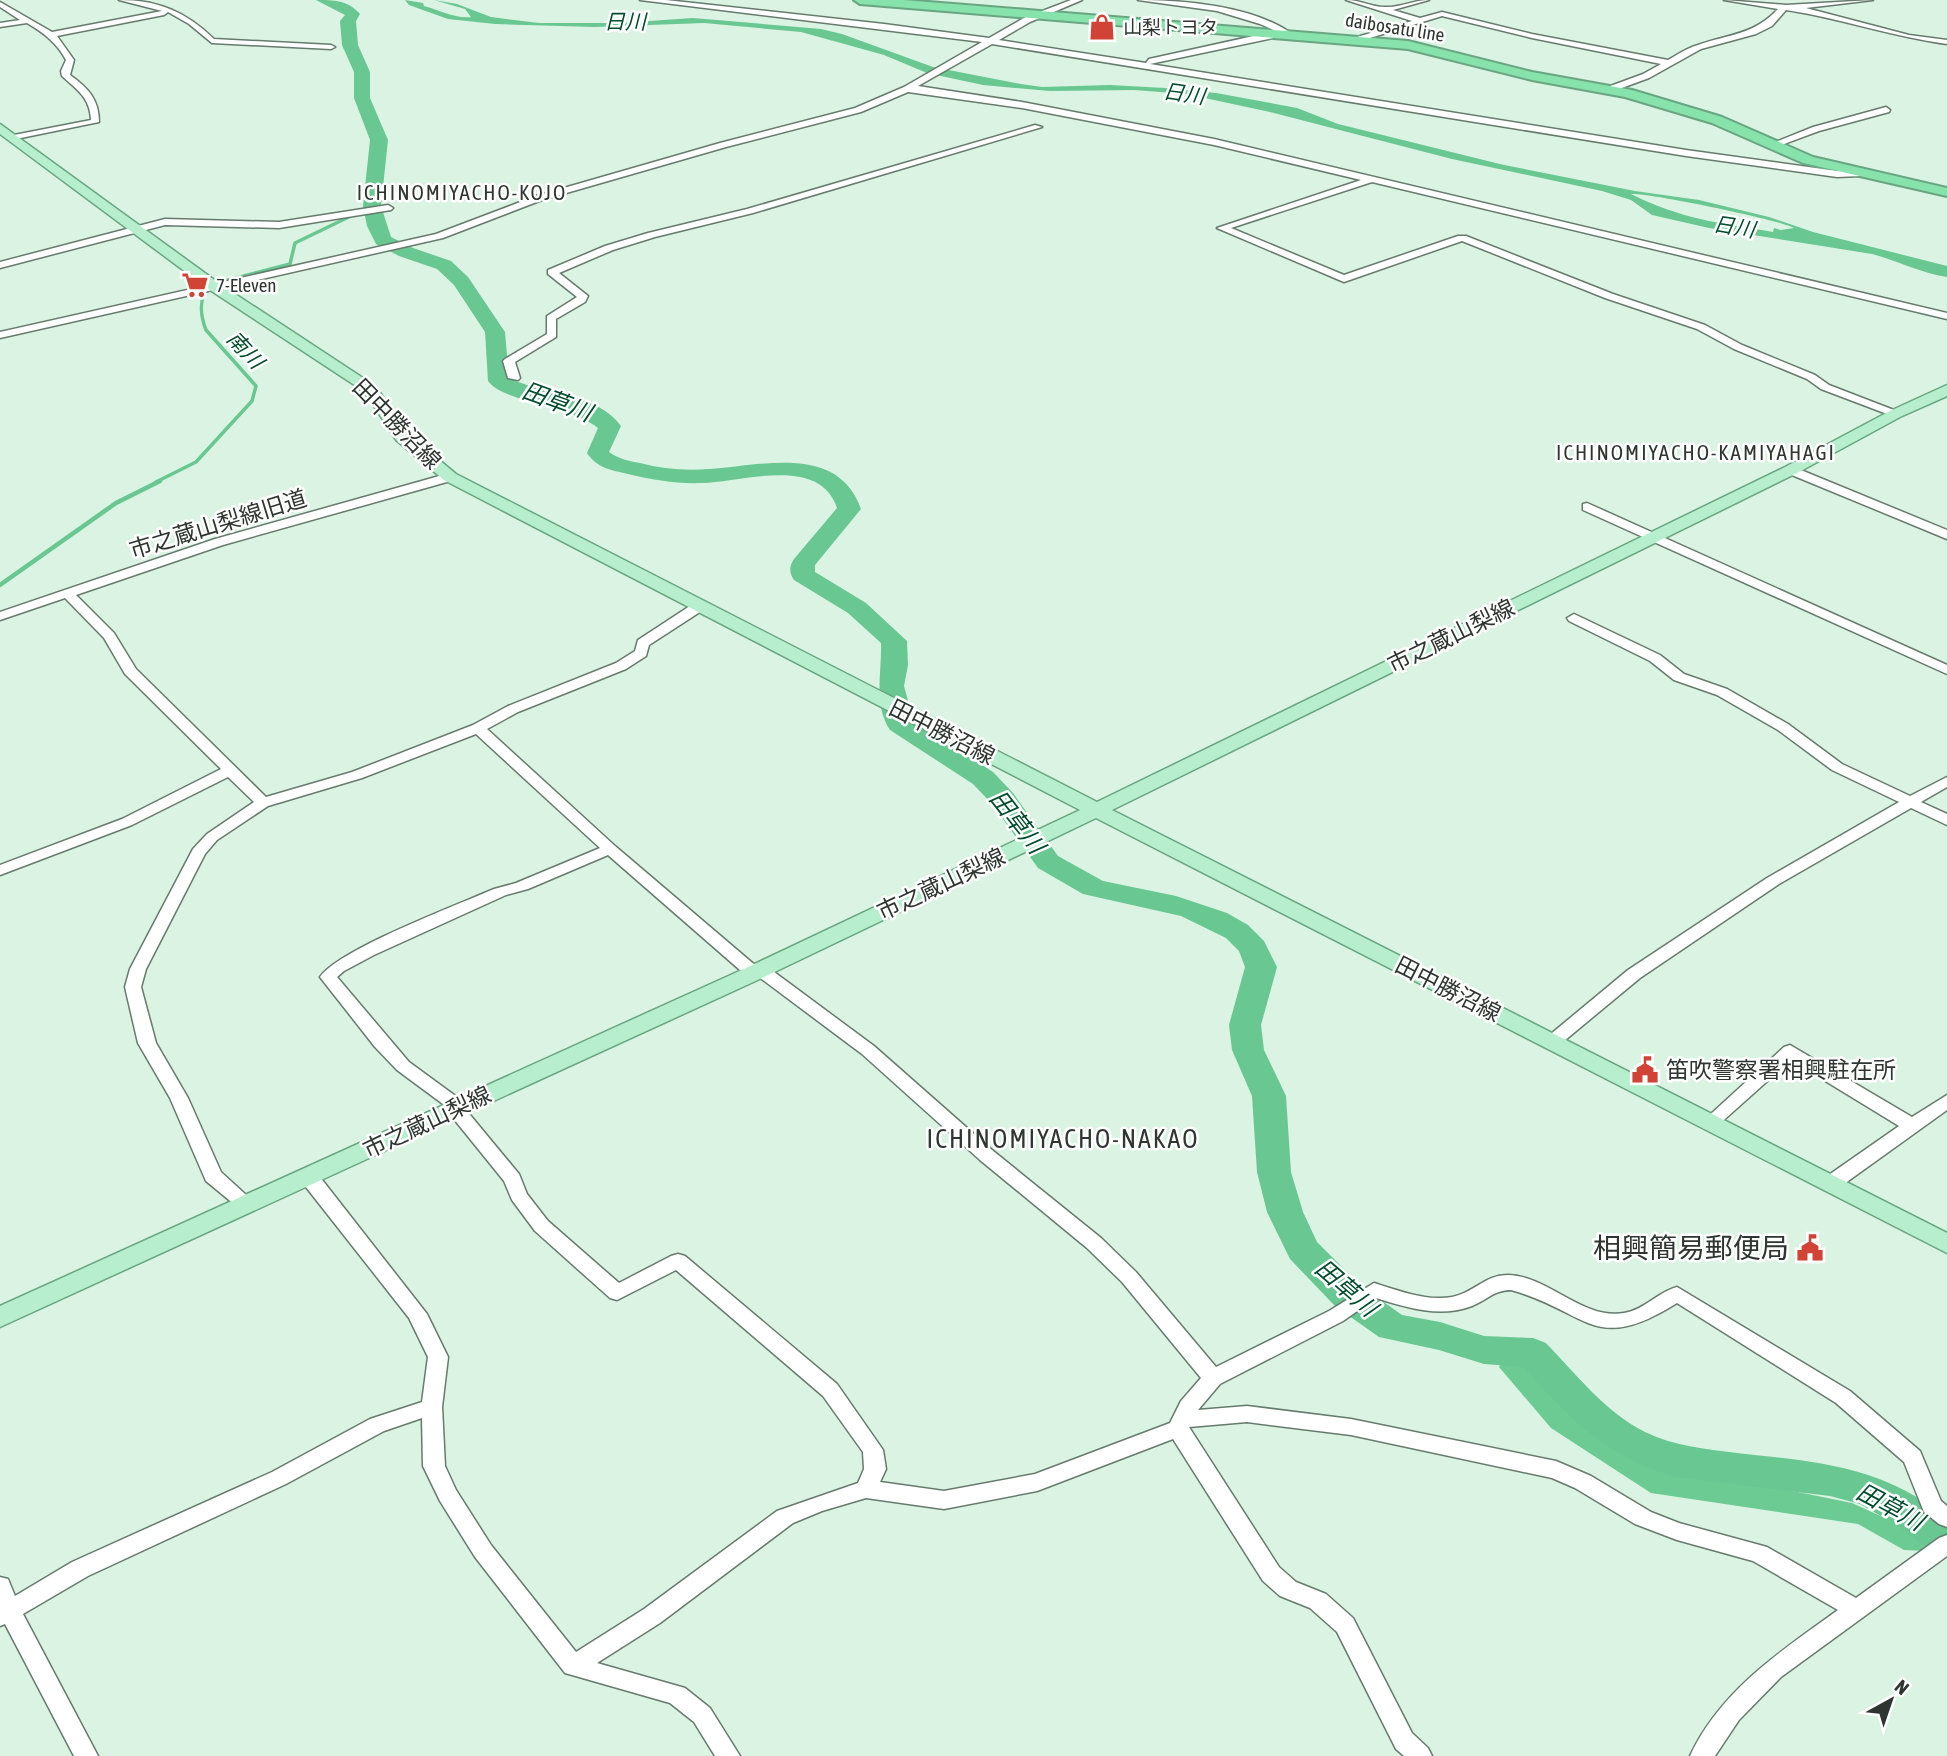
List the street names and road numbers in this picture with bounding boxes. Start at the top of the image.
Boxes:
street label: daibosatu line [1344,8,1446,46]
street label: 田中勝沼線 [348,374,446,474]
street label: 市之蔵山梨線旧道 [126,485,310,563]
street label: 市之蔵山梨線 [1383,594,1519,678]
street label: 田中勝沼線 [885,694,999,770]
street label: 市之蔵山梨線 [873,843,1009,925]
street label: 田中勝沼線 [1391,951,1505,1027]
street label: 市之蔵山梨線 [359,1081,495,1163]

